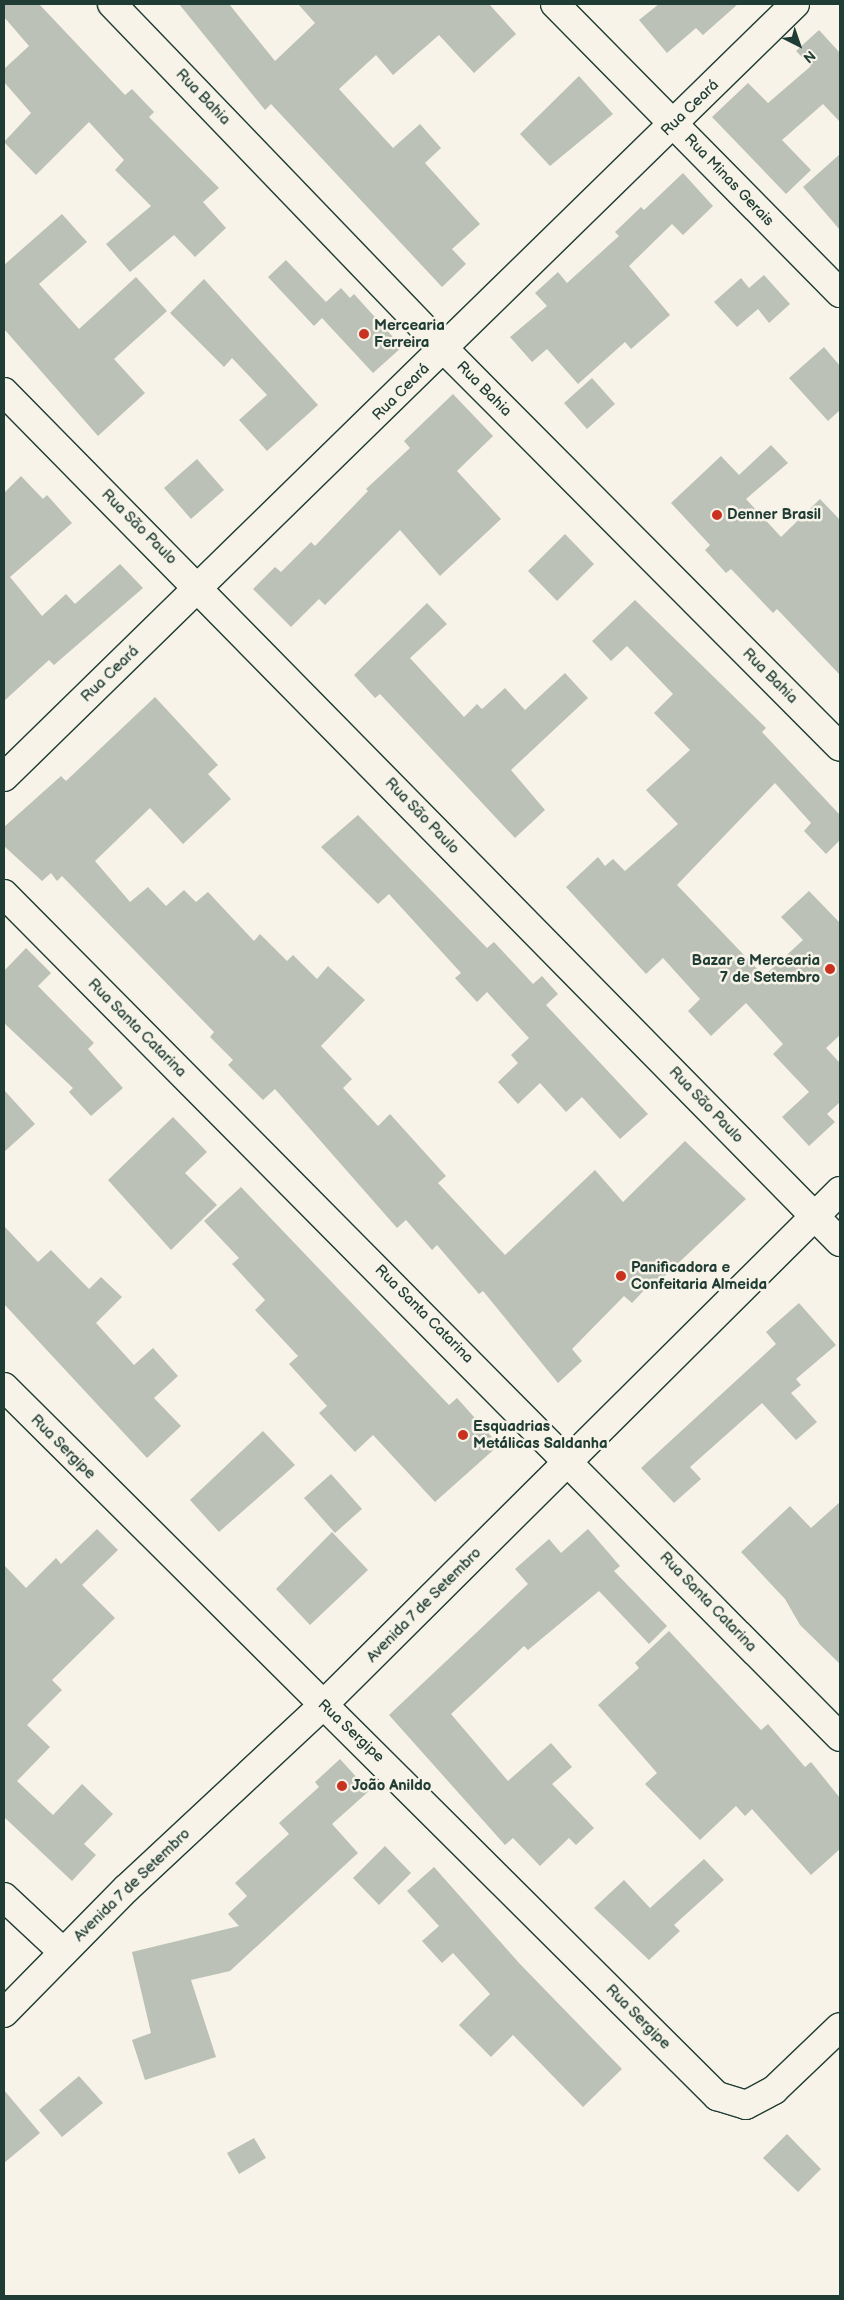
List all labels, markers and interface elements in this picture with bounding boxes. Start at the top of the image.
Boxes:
north arrow [774,20,824,70]
text: N [800,47,819,67]
street label: Rua Bahia [172,65,234,129]
street label: Rua Ceará [657,76,723,140]
street label: Rua Minas Gerais [680,130,778,230]
place label: Mercearia Ferreira [374,316,445,351]
marker: Mercearia Ferreira [358,328,370,340]
street label: Rua Bahia [453,358,515,420]
street label: Rua Ceará [369,360,433,424]
street label: Rua São Paulo [98,486,180,568]
place label: Denner Brasil [727,506,821,524]
marker: Denner Brasil [711,509,723,521]
street label: Rua Ceará [77,642,143,706]
street label: Rua Bahia [739,645,801,707]
street label: Rua São Paulo [381,774,463,858]
place label: Bazar e Mercearia 7 de Setembro [692,951,820,986]
marker: Bazar e Mercearia 7 de Setembro [824,963,836,975]
street label: Rua Santa Catarina [84,975,190,1081]
street label: Rua São Paulo [665,1063,747,1147]
place label: Panificadora e Confeitaria Almeida [631,1258,767,1293]
street label: Rua Santa Catarina [371,1261,477,1367]
marker: Panificadora e Confeitaria Almeida [615,1270,627,1282]
street label: Rua Sergipe [27,1411,99,1483]
place label: Esquadrias Metálicas Saldanha [473,1417,608,1452]
marker: Esquadrias Metálicas Saldanha [457,1429,469,1441]
street label: Avenida 7 de Setembro [362,1543,486,1667]
street label: Rua Santa Catarina [656,1548,760,1656]
street label: Rua Sergipe [314,1696,388,1766]
place label: João Anildo [352,1777,431,1795]
marker: João Anildo [336,1780,348,1792]
street label: Avenida 7 de Setembro [69,1824,195,1946]
street label: Rua Sergipe [602,1981,674,2053]

